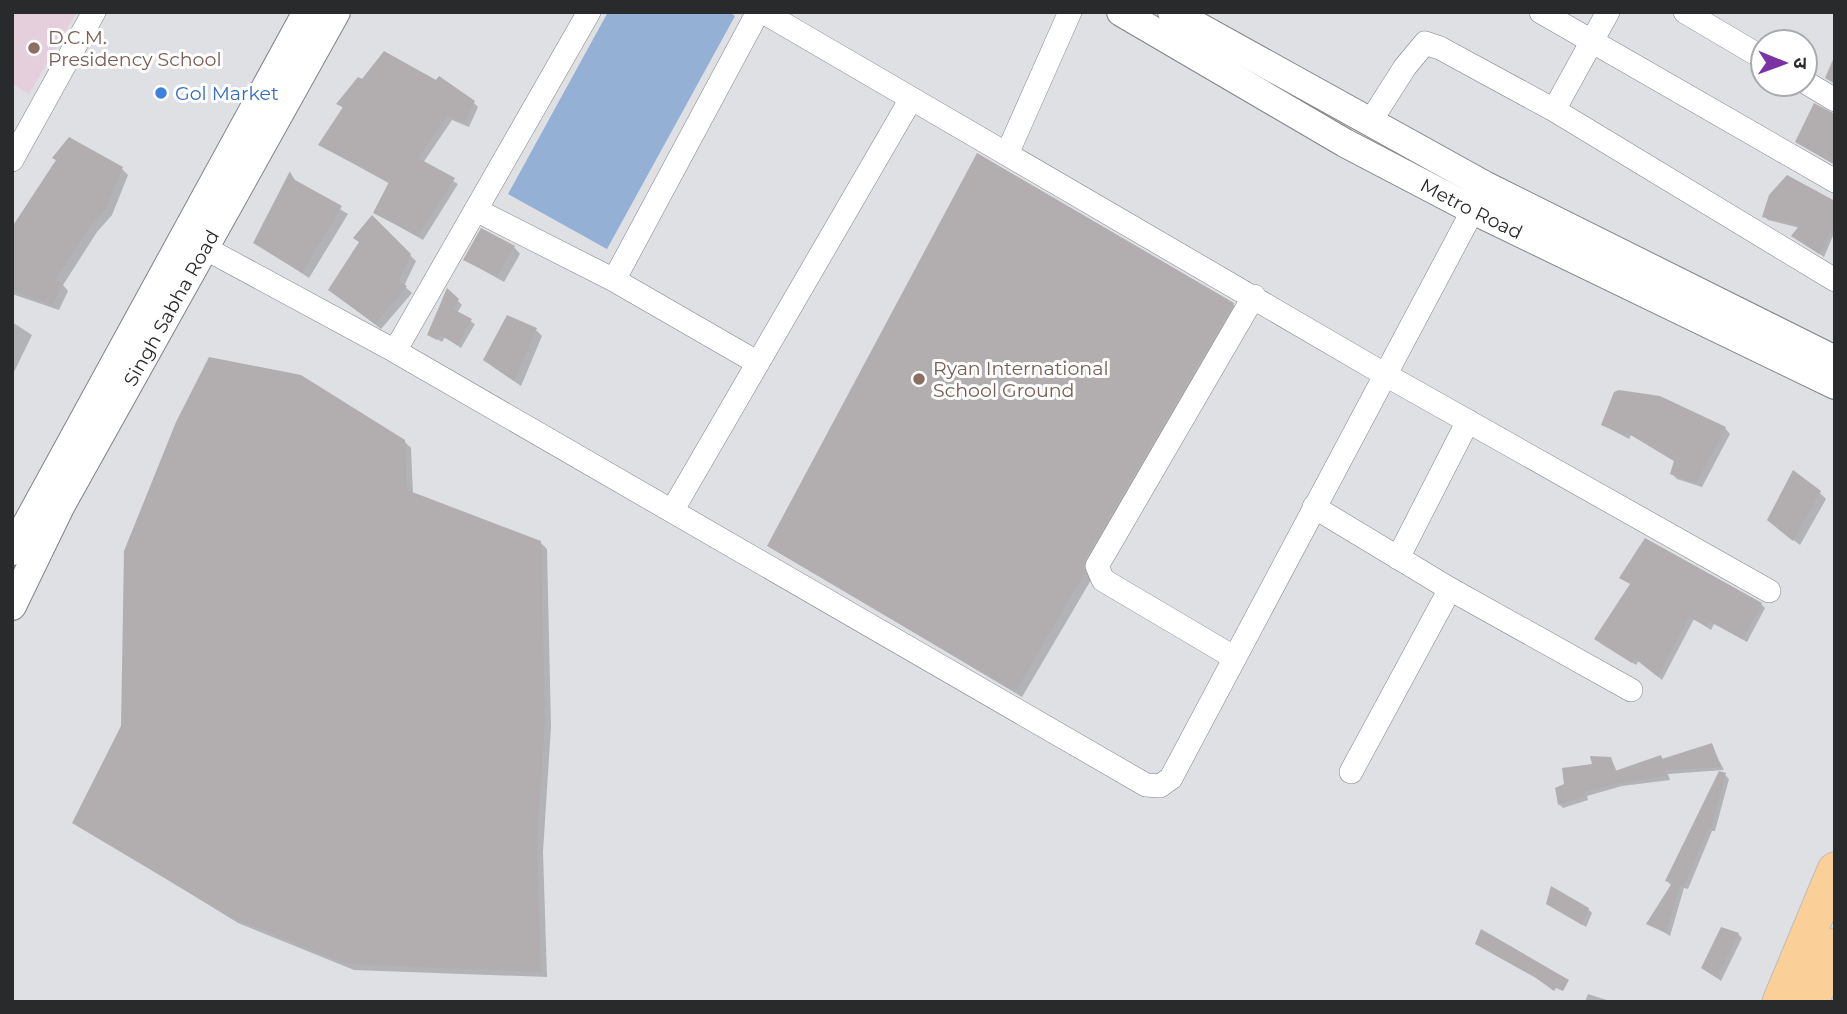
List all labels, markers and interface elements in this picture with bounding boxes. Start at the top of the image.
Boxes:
place label: D.C.M. Presidency School [48,26,222,71]
north arrow [1749,28,1819,98]
marker: D.C.M. Presidency School [26,40,42,56]
text: उ [1789,58,1812,70]
place label: Gol Market [175,82,279,105]
marker: Gol Market [153,85,169,101]
street label: Metro Road [1417,173,1526,244]
street label: Singh Sabha Road [118,226,224,390]
place label: Ryan International School Ground [933,357,1109,402]
marker: Ryan International School Ground [911,371,927,387]

